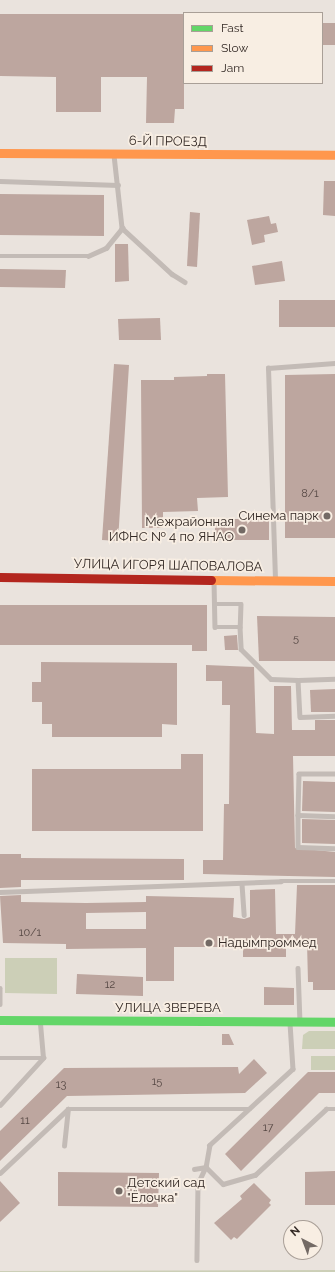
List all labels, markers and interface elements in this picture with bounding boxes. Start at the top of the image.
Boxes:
legend [183,12,323,84]
text: Fast [221,21,244,35]
text: Slow [221,41,248,55]
text: Jam [221,61,244,75]
street label: 6-Й ПРОЕЗД [129,134,207,150]
house number: 8/1 [301,487,319,501]
place label: Синема парк [238,508,319,524]
marker: Синема парк [322,511,332,521]
place label: Межрайонная ИФНС № 4 по ЯНАО [109,515,234,546]
marker: Межрайонная ИФНС № 4 по ЯНАО [237,525,247,535]
street label: УЛИЦА ИГОРЯ ШАПОВАЛОВА [73,557,263,575]
house number: 5 [293,632,299,646]
house number: 10/1 [19,926,41,940]
place label: Надымпроммед [218,935,317,951]
marker: Надымпроммед [203,937,215,949]
house number: 12 [105,978,115,992]
street label: УЛИЦА ЗВЕРЕВА [115,1000,221,1016]
house number: 15 [152,1075,162,1089]
house number: 13 [56,1078,66,1092]
house number: 11 [20,1114,30,1128]
house number: 17 [263,1121,273,1135]
place label: Детский сад "Ёлочка" [127,1176,205,1207]
marker: Детский сад "Ёлочка" [114,1186,124,1196]
north arrow [283,1220,323,1260]
text: N [288,1224,303,1239]

